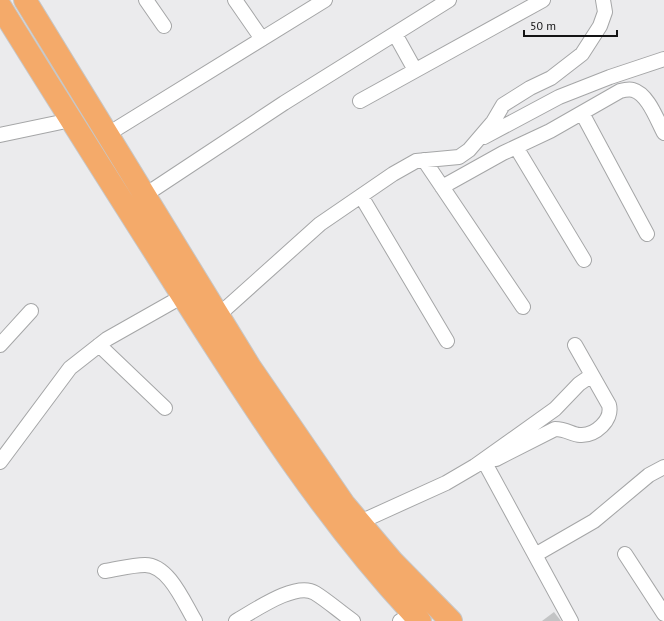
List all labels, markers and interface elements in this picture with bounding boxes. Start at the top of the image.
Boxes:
scale bar [524,12,617,38]
text: 50 m [530,18,556,33]

